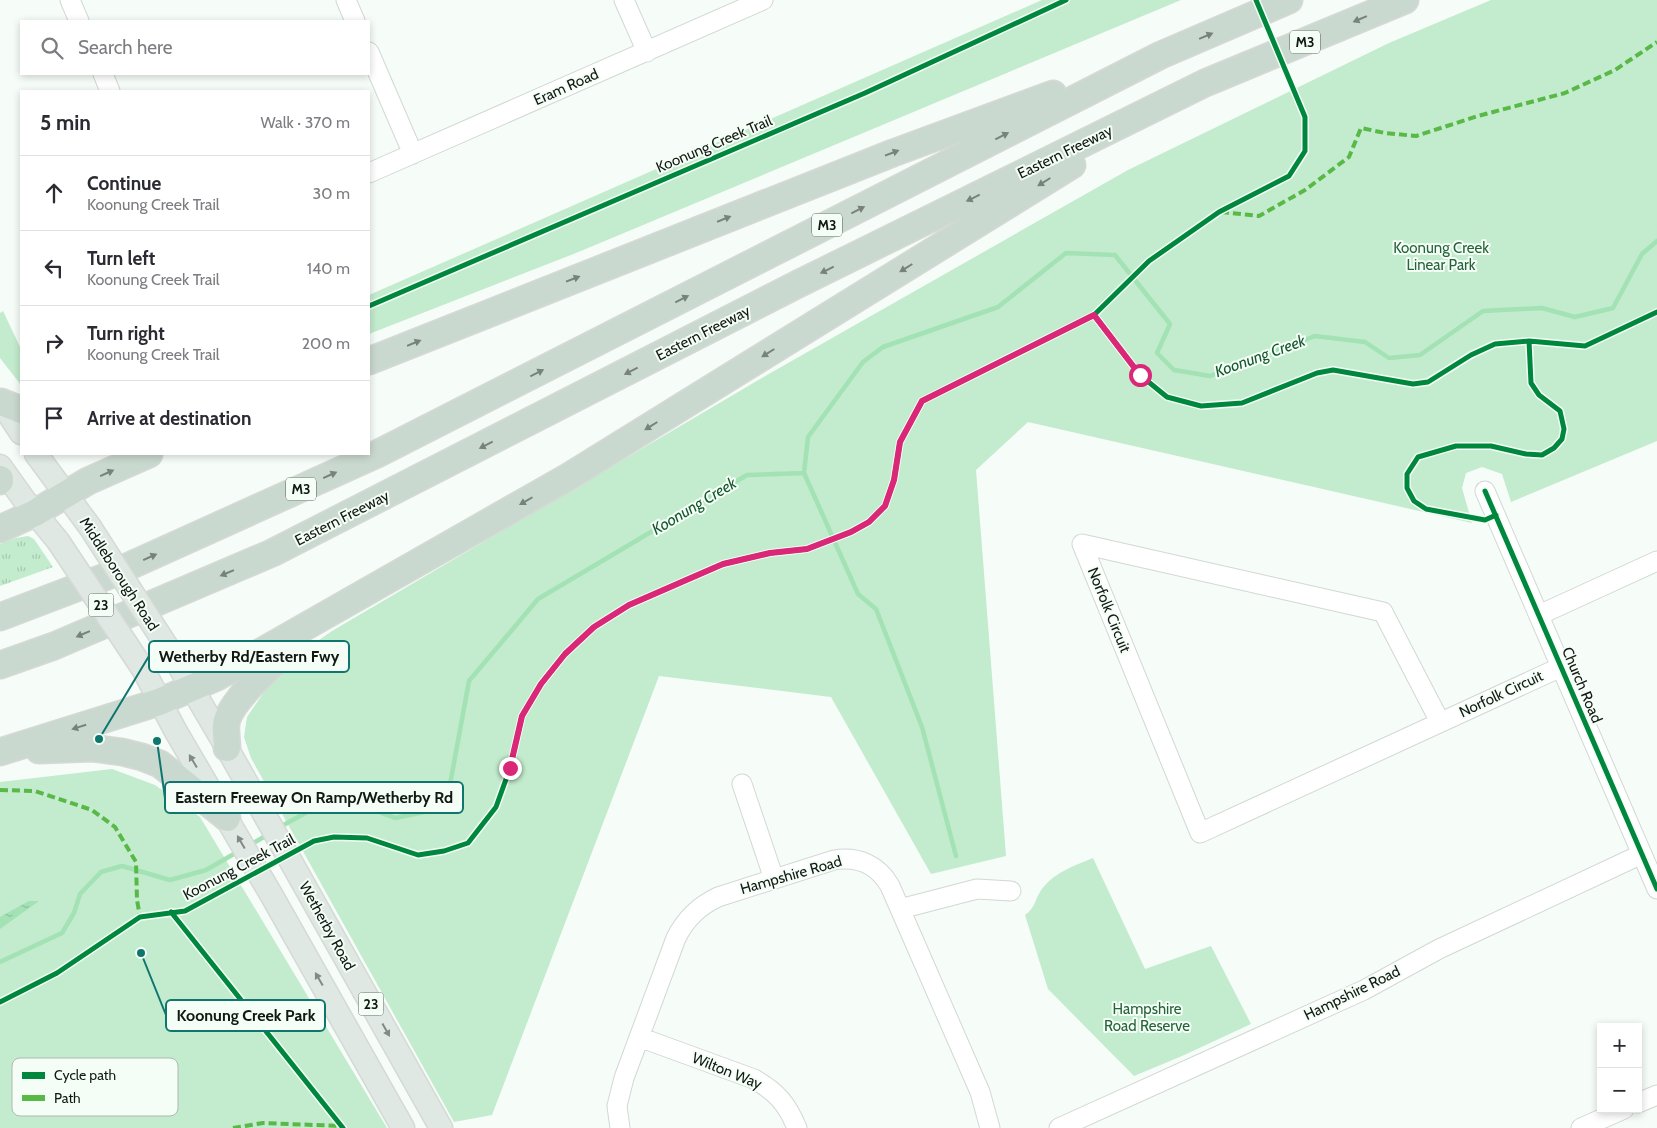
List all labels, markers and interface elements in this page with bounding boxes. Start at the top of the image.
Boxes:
one-way arrow [1353,15,1367,23]
search box [20,20,370,75]
one-way arrow [1199,31,1213,39]
road number: M3 [1290,31,1320,54]
icon: search [38,34,66,62]
text: Search here [78,36,172,59]
street label: Eram Road [531,65,601,109]
text: 5 min [40,110,91,135]
street label: Koonung Creek Trail [653,111,775,177]
text: Walk · 370 m [261,113,350,132]
street label: Eastern Freeway [1015,121,1116,183]
one-way arrow [995,132,1010,140]
one-way arrow [885,149,899,157]
text: Continue [87,172,161,195]
one-way arrow [1038,178,1051,187]
icon: ahead [40,179,68,207]
text: 30 m [313,184,350,203]
one-way arrow [966,194,980,202]
text: Koonung Creek Trail [87,195,220,214]
one-way arrow [850,206,865,214]
road number: M3 [812,214,842,236]
one-way arrow [717,215,731,223]
park label: Koonung Creek Linear Park [1393,239,1489,274]
text: Turn left [87,247,155,270]
icon: left [40,254,68,282]
text: 140 m [307,259,350,278]
one-way arrow [900,263,913,272]
one-way arrow [820,266,835,274]
text: Koonung Creek Trail [87,270,220,289]
one-way arrow [566,275,581,283]
one-way arrow [674,295,689,303]
street label: Eastern Freeway [653,301,753,364]
text: Turn right [87,322,165,345]
icon: right [40,329,68,357]
water label: Koonung Creek [1212,330,1309,381]
text: 200 m [302,334,350,353]
one-way arrow [407,338,421,346]
text: Koonung Creek Trail [87,345,220,364]
one-way arrow [762,349,775,358]
route start [1129,364,1152,387]
one-way arrow [623,367,638,375]
one-way arrow [530,369,544,377]
icon: arrive [40,404,68,432]
text: Arrive at destination [87,407,251,430]
one-way arrow [644,421,657,430]
one-way arrow [479,441,493,449]
one-way arrow [100,468,114,476]
one-way arrow [323,471,337,479]
water label: Koonung Creek [648,473,741,539]
road number: M3 [286,478,316,500]
street label: Eastern Freeway [292,486,392,549]
one-way arrow [519,497,532,506]
street label: Middleborough Road [76,514,162,634]
one-way arrow [143,552,157,560]
street label: Norfolk Circuit [1084,565,1134,655]
one-way arrow [220,569,234,577]
road number: 23 [88,594,114,616]
one-way arrow [76,631,90,639]
callout: Wetherby Rd/Eastern Fwy [149,641,349,672]
street label: Church Road [1558,644,1606,726]
text: Wetherby Rd/Eastern Fwy [159,647,340,666]
street label: Norfolk Circuit [1456,667,1546,721]
one-way arrow [72,724,87,731]
one-way arrow [188,755,197,768]
route end [499,757,522,780]
callout: Eastern Freeway On Ramp/Wetherby Rd [165,782,463,813]
text: Eastern Freeway On Ramp/Wetherby Rd [175,788,453,807]
street label: Koonung Creek Trail [180,830,299,904]
one-way arrow [236,836,245,849]
street label: Hampshire Road [738,852,844,898]
street label: Wetherby Road [295,879,359,973]
street label: Hampshire Road [1301,962,1403,1024]
one-way arrow [315,972,323,986]
road number: 23 [358,992,384,1016]
callout: Koonung Creek Park [166,1000,325,1031]
park label: Hampshire Road Reserve [1104,1000,1190,1035]
text: Koonung Creek Park [177,1006,316,1025]
one-way arrow [381,1023,390,1036]
map controls [1597,1023,1642,1113]
button: + [1597,1023,1642,1068]
street label: Wilton Way [689,1049,765,1093]
legend [12,1058,178,1116]
text: Cycle path [54,1066,116,1084]
button: − [1597,1068,1642,1113]
text: Path [54,1089,81,1107]

